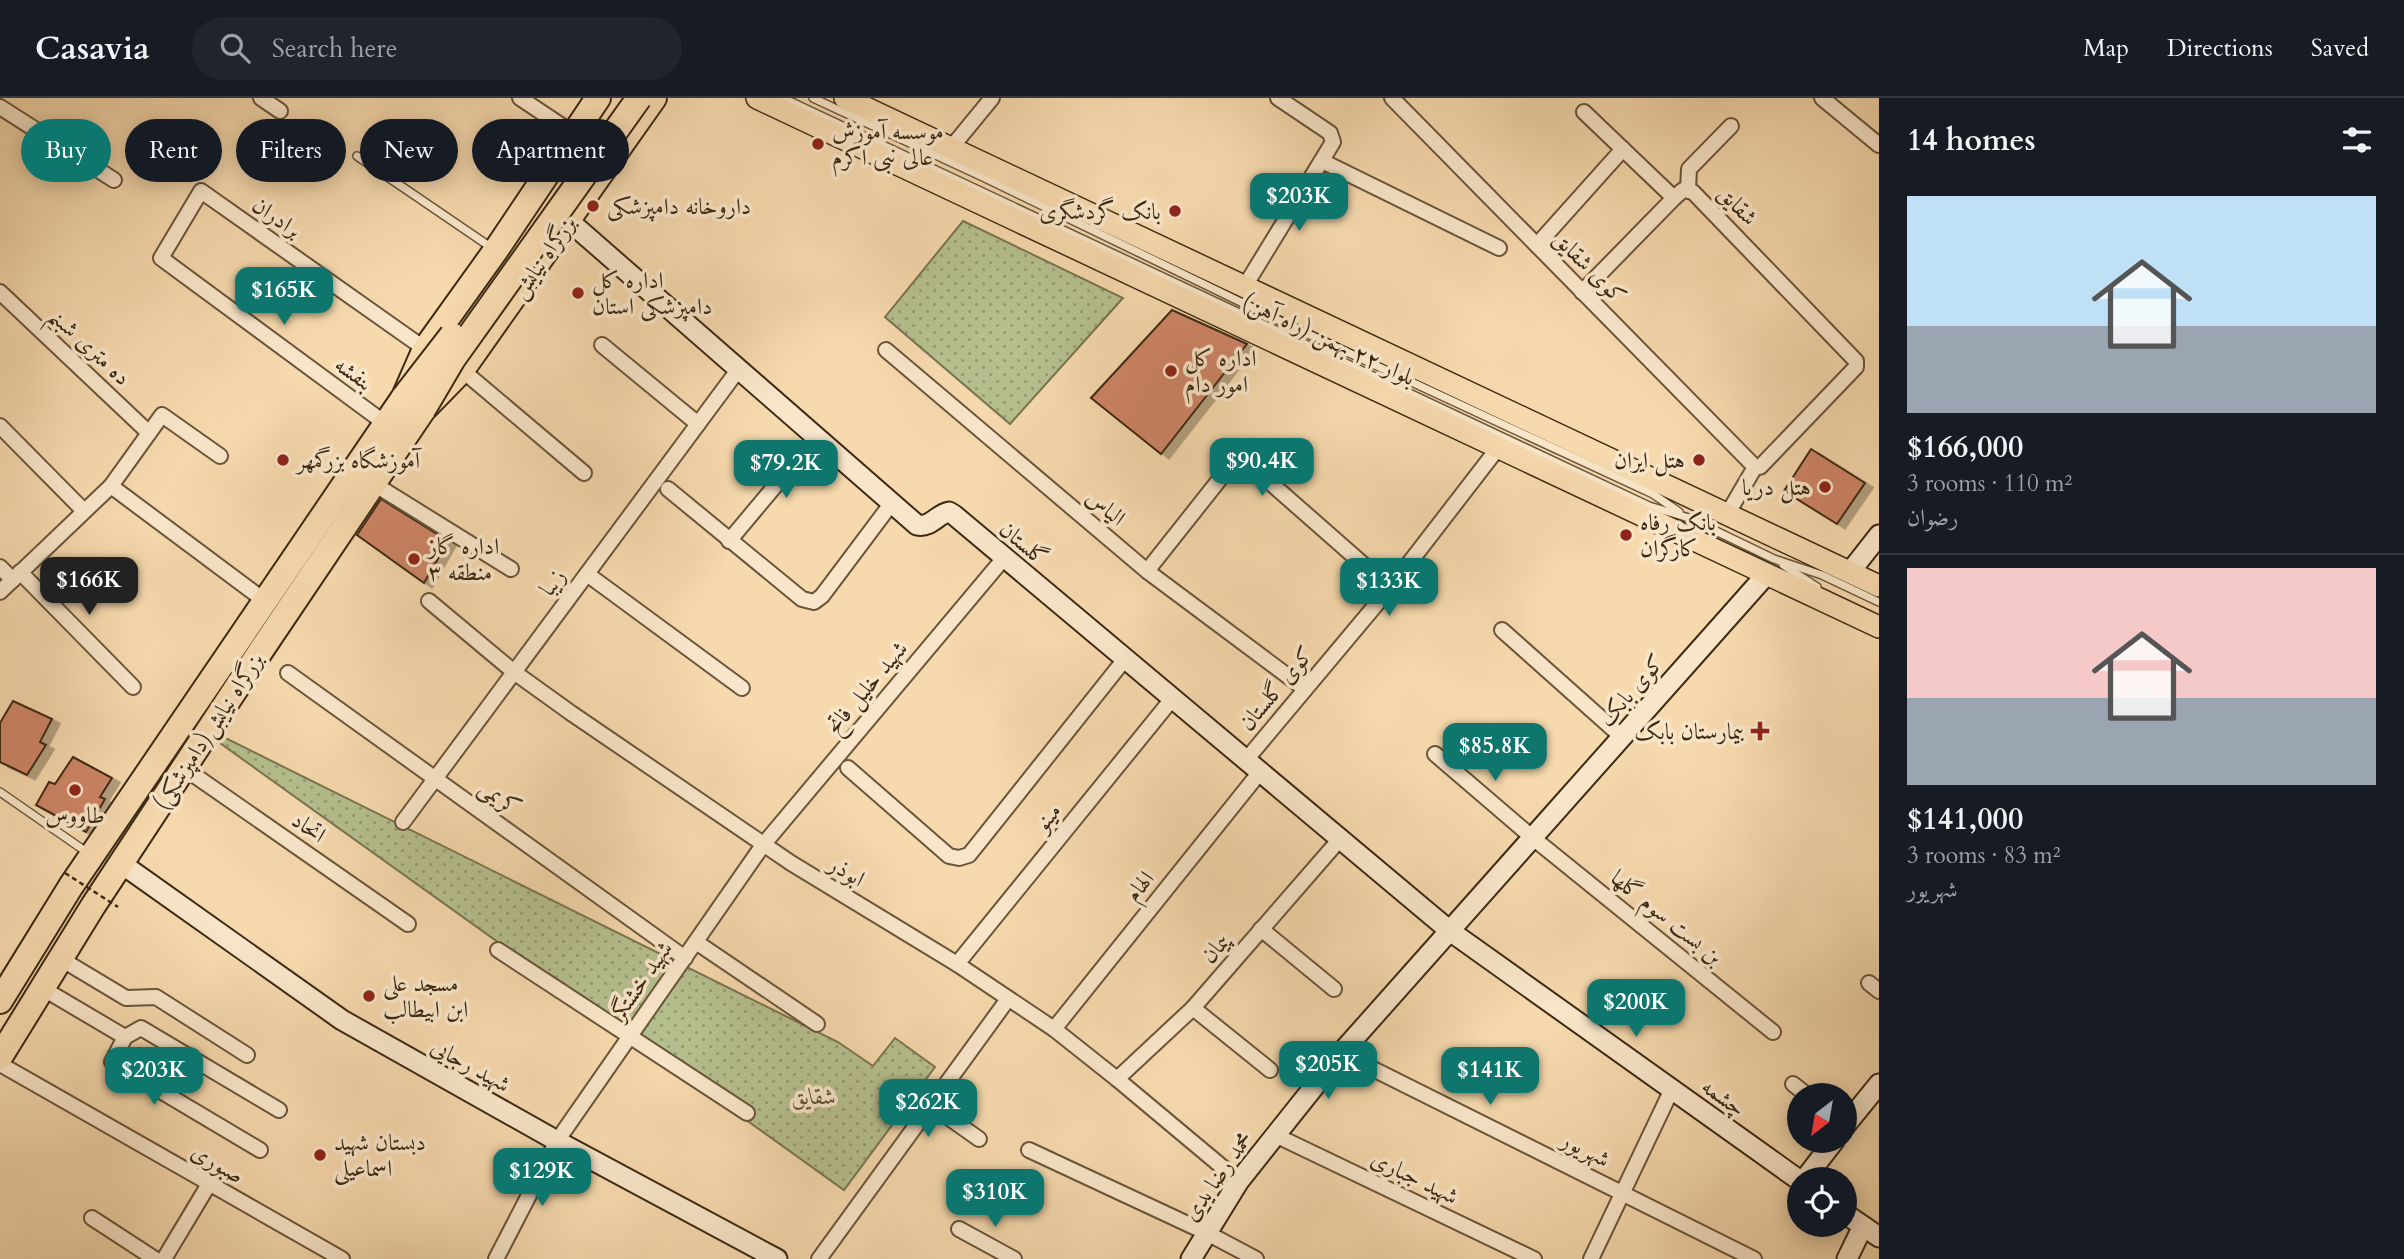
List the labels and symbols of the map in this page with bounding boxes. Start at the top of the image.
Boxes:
place label: موسسه آموزش عالی نبی اکرم [832,116,944,177]
marker: موسسه آموزش عالی نبی اکرم [810,136,826,152]
pin: $203K [1250,174,1348,233]
street label: شقایق [1711,178,1765,232]
street label: برادران [246,189,308,245]
place label: داروخانه دامپزشکی [607,191,751,222]
place label: بانک گردشگری [1039,196,1161,227]
marker: داروخانه دامپزشکی [585,198,601,214]
marker: بانک گردشگری [1167,203,1183,219]
street label: بزرگراه نیایش [503,209,583,305]
street label: کوی شقایق [1546,224,1633,311]
place label: اداره کل دامپزشکی استان [592,265,712,322]
pin: $165K [235,268,333,327]
marker: اداره کل دامپزشکی استان [570,285,586,301]
street label: بلوار ۲۲ بهمن (راه آهن) [1237,286,1420,393]
street label: ده متری شبنم [37,300,137,398]
place label: اداره کل امور دام [1185,343,1257,404]
street label: بنفشه [328,349,379,398]
marker: اداره کل امور دام [1163,363,1179,379]
pin: $90.4K [1205,438,1319,498]
pin: $79.2K [729,440,843,500]
place label: آموزشگاه بزرگمهر [295,445,423,476]
place label: هتل ایران [1614,445,1685,477]
marker: آموزشگاه بزرگمهر [275,452,291,468]
marker: هتل ایران [1691,452,1707,468]
place label: هتل دریا [1742,472,1811,504]
marker: هتل دریا [1817,479,1833,495]
street label: الیاس [1079,482,1132,533]
place label: بانک رفاه کارگران [1640,507,1716,564]
street label: گلستان [993,514,1055,573]
marker: بانک رفاه کارگران [1618,527,1634,543]
place label: اداره گاز منطقه ۳ [426,531,499,588]
marker: اداره گاز منطقه ۳ [406,551,422,567]
pin: $166K [40,558,138,617]
pin: $133K [1340,559,1438,618]
street label: زیبا [532,562,573,602]
street label: شهید خلیل فاتح [818,634,918,743]
street label: کوی گلستان [1232,639,1321,737]
street label: بزرگراه نیایش(دامپزشکی) [146,647,271,816]
street label: کوی بابک [1591,647,1672,733]
place label: بیمارستان بابک [1634,716,1744,747]
marker: بیمارستان بابک [1750,721,1770,741]
pin: $85.8K [1438,724,1552,783]
street label: کریمی [472,772,527,823]
marker: طاووس [67,782,83,798]
street label: مینو [1025,797,1068,840]
place label: طاووس [45,800,105,831]
street label: اتحاد [285,805,332,850]
street label: ابوذر [821,848,871,894]
street label: بن بست سوم گلها [1602,863,1729,975]
street label: الهام [1117,864,1164,911]
street label: پیمان [1194,926,1238,970]
street label: شهید خشتگر [602,935,680,1028]
place label: مسجد علی ابن ابیطالب [383,968,468,1025]
pin: $200K [1587,979,1685,1039]
marker: مسجد علی ابن ابیطالب [361,988,377,1004]
street label: شهید رجایی [425,1031,516,1100]
pin: $205K [1279,1042,1377,1101]
pin: $203K [105,1048,203,1107]
pin: $141K [1441,1048,1539,1107]
street label: چشمه [1695,1071,1752,1124]
pin: $262K [879,1080,977,1139]
park label: شقایق [791,1081,837,1112]
north arrow [1787,1083,1857,1153]
street label: شهریور [1554,1123,1615,1175]
street label: محمد رضا یدی [1175,1125,1260,1227]
place label: دبستان شهید اسماعیلی [334,1127,426,1186]
street label: صبوری [186,1136,250,1191]
street label: شهید جباری [1366,1143,1464,1212]
marker: دبستان شهید اسماعیلی [312,1147,328,1163]
pin: $129K [493,1148,591,1208]
pin: $310K [946,1170,1044,1229]

